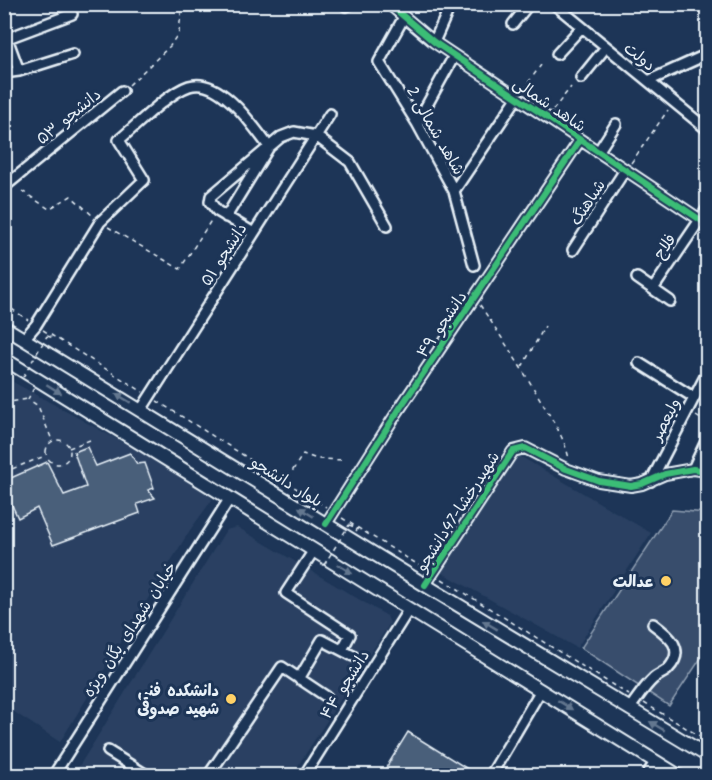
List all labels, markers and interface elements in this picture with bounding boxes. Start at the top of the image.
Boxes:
street label: دولت [618,37,660,78]
street label: شاهد شمالی [507,71,591,139]
street label: شاهد شمالی 2 [399,81,470,180]
street label: دانشجو ۵۳ [31,83,107,151]
street label: شباهنگ [564,175,613,231]
street label: دانشجو ۵۱ [194,218,254,291]
street label: فلاح [648,229,683,265]
street label: دانشجو ۴۹ [411,286,474,363]
one-way arrow [46,384,62,395]
one-way arrow [115,393,131,404]
street label: ولیعصر [644,394,688,447]
street label: شهیدرخشا-47دانشجو [409,447,507,578]
street label: بلوار دانشجو [244,450,327,514]
one-way arrow [298,507,314,518]
street label: خیابان شهدای یگان ویژه [77,557,184,703]
one-way arrow [337,564,353,575]
place label: عدالت [613,570,654,595]
marker: عدالت [659,574,673,588]
one-way arrow [482,619,498,630]
street label: دانشجو ۴۴ [314,645,377,724]
place label: دانشکده فنی شهید صدوقی [137,679,219,722]
marker: دانشکده فنی شهید صدوقی [224,692,238,706]
one-way arrow [557,699,573,710]
one-way arrow [649,720,665,731]

